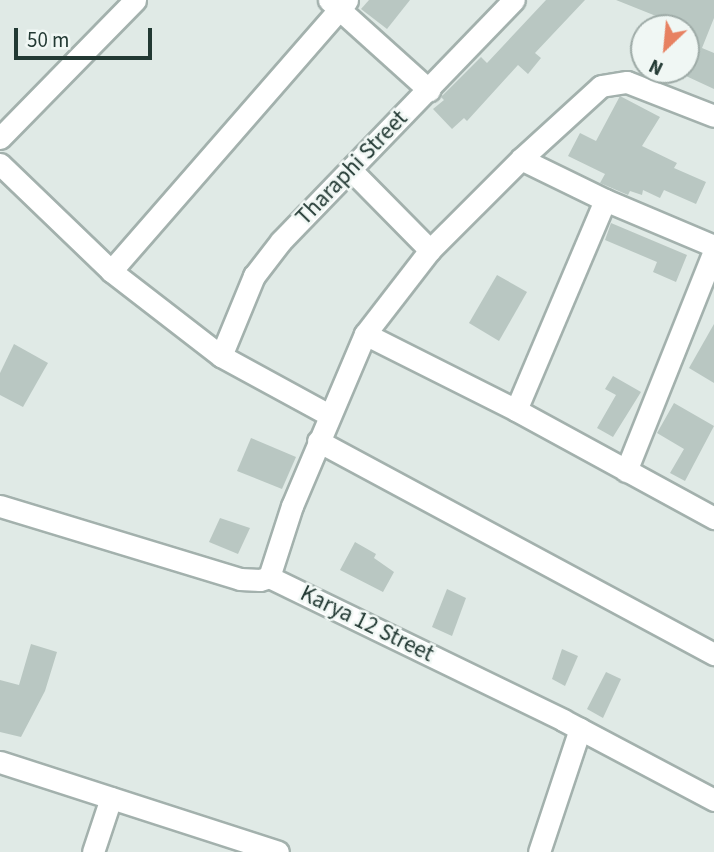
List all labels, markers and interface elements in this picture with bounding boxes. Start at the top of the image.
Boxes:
scale bar [18,14,156,58]
north arrow [630,14,700,84]
text: 50 m [27,25,69,55]
text: N [645,52,668,81]
street label: Tharaphi Street [290,105,414,231]
street label: Karya 12 Street [296,580,438,668]

